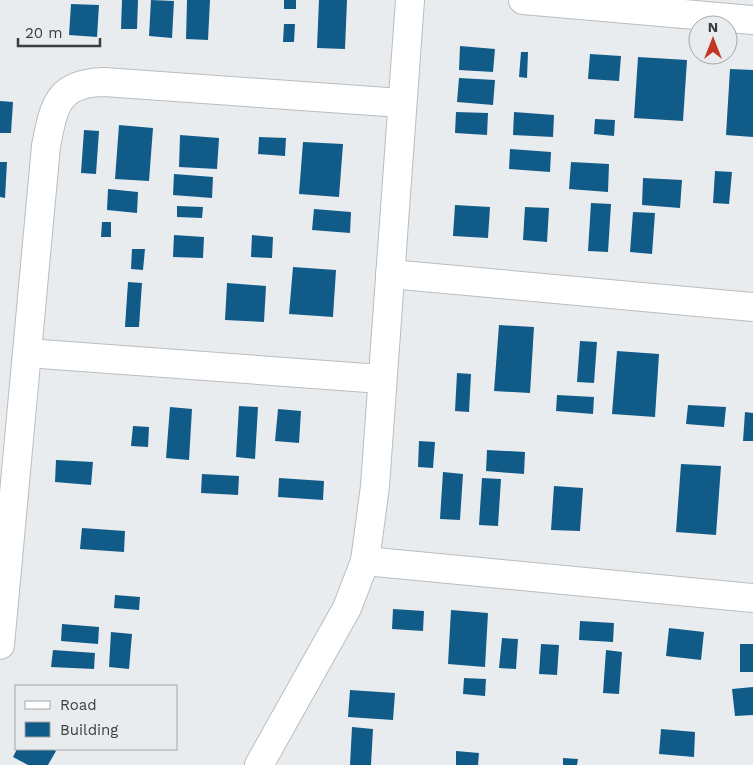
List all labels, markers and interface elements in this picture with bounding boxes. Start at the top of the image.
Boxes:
scale bar [18,15,100,47]
north arrow [688,15,738,65]
text: N [708,19,718,35]
text: 20 m [25,24,63,42]
legend [15,685,178,750]
text: Road [60,696,97,714]
text: Building [60,721,118,739]

